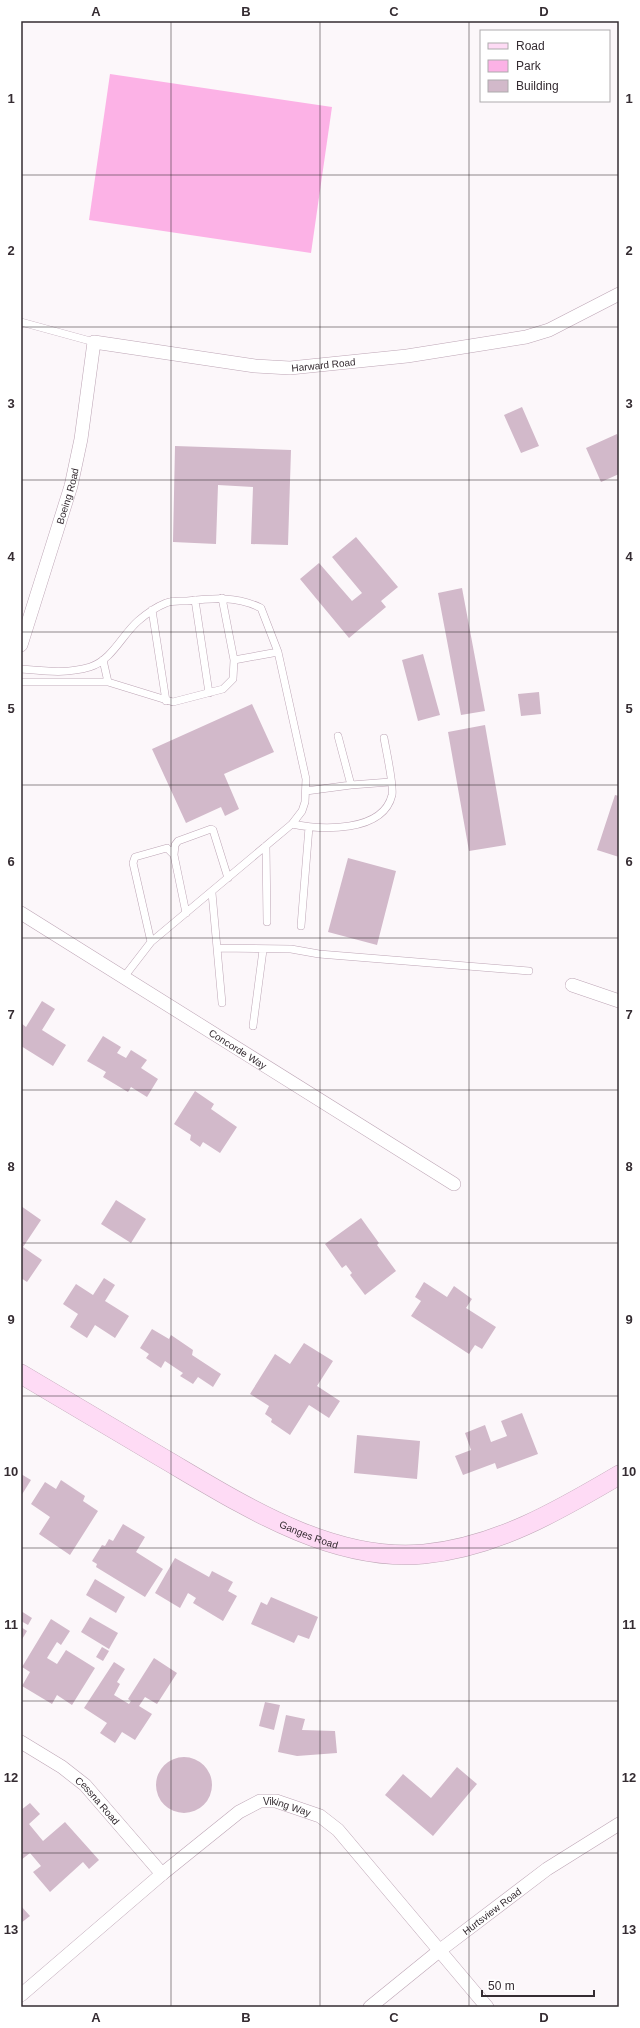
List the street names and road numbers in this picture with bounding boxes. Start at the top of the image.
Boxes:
street label: Harward Road [291,356,356,374]
street label: Boeing Road [54,467,81,526]
street label: Concorde Way [207,1027,269,1071]
street label: Ganges Road [278,1519,339,1551]
street label: Cessna Road [73,1775,122,1827]
street label: Viking Way [263,1796,312,1818]
street label: Hurtsview Road [461,1886,523,1937]

